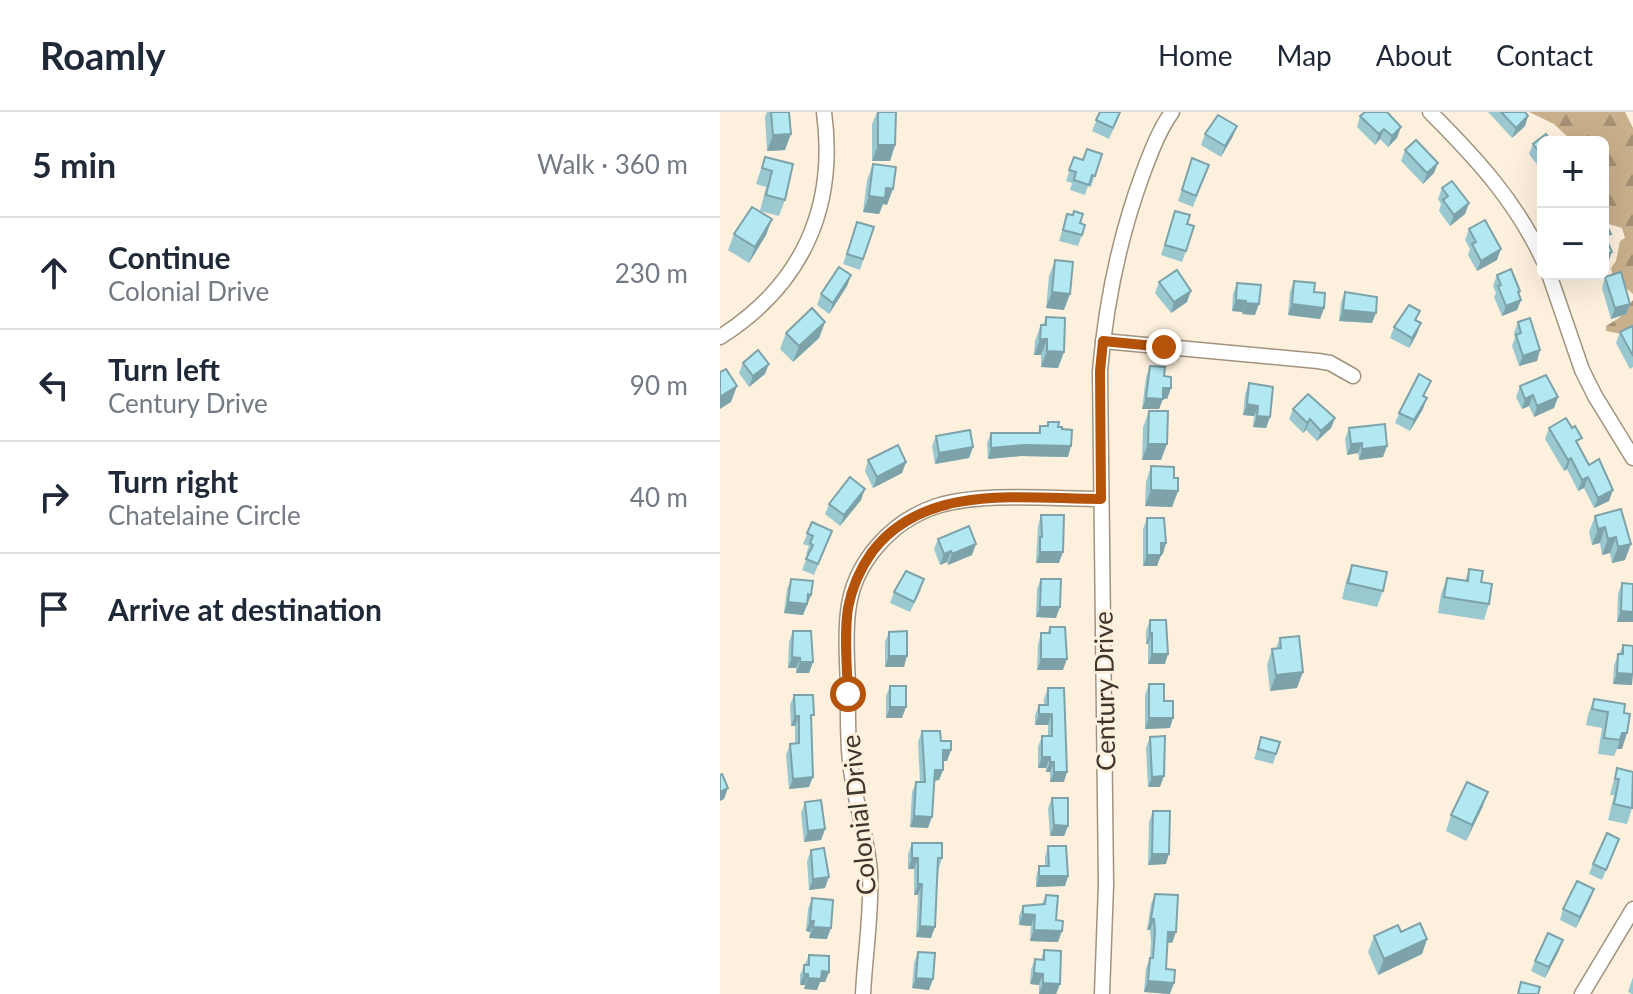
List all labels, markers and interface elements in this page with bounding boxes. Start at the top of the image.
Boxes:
text: Roamly [40,32,166,78]
text: Home [1158,38,1233,72]
text: Map [1277,38,1332,72]
text: About [1376,38,1452,72]
text: Contact [1496,38,1593,72]
map controls [1537,136,1609,280]
button: + [1537,136,1609,208]
text: 5 min [32,144,116,185]
text: Walk · 360 m [537,148,688,180]
button: − [1537,208,1609,280]
text: Continue [108,239,231,275]
icon: ahead [32,251,76,295]
text: 230 m [615,257,688,289]
text: Colonial Drive [108,275,269,307]
route end [1146,329,1182,365]
text: Turn left [108,351,220,387]
icon: left [32,363,76,407]
text: 90 m [630,369,688,401]
text: Century Drive [108,387,268,419]
text: Turn right [108,463,238,499]
icon: right [32,475,76,519]
text: 40 m [630,481,688,513]
text: Chatelaine Circle [108,499,301,531]
icon: arrive [32,587,76,631]
text: Arrive at destination [108,591,382,627]
street label: Century Drive [1087,611,1121,771]
route start [830,676,866,712]
street label: Colonial Drive [834,733,882,897]

